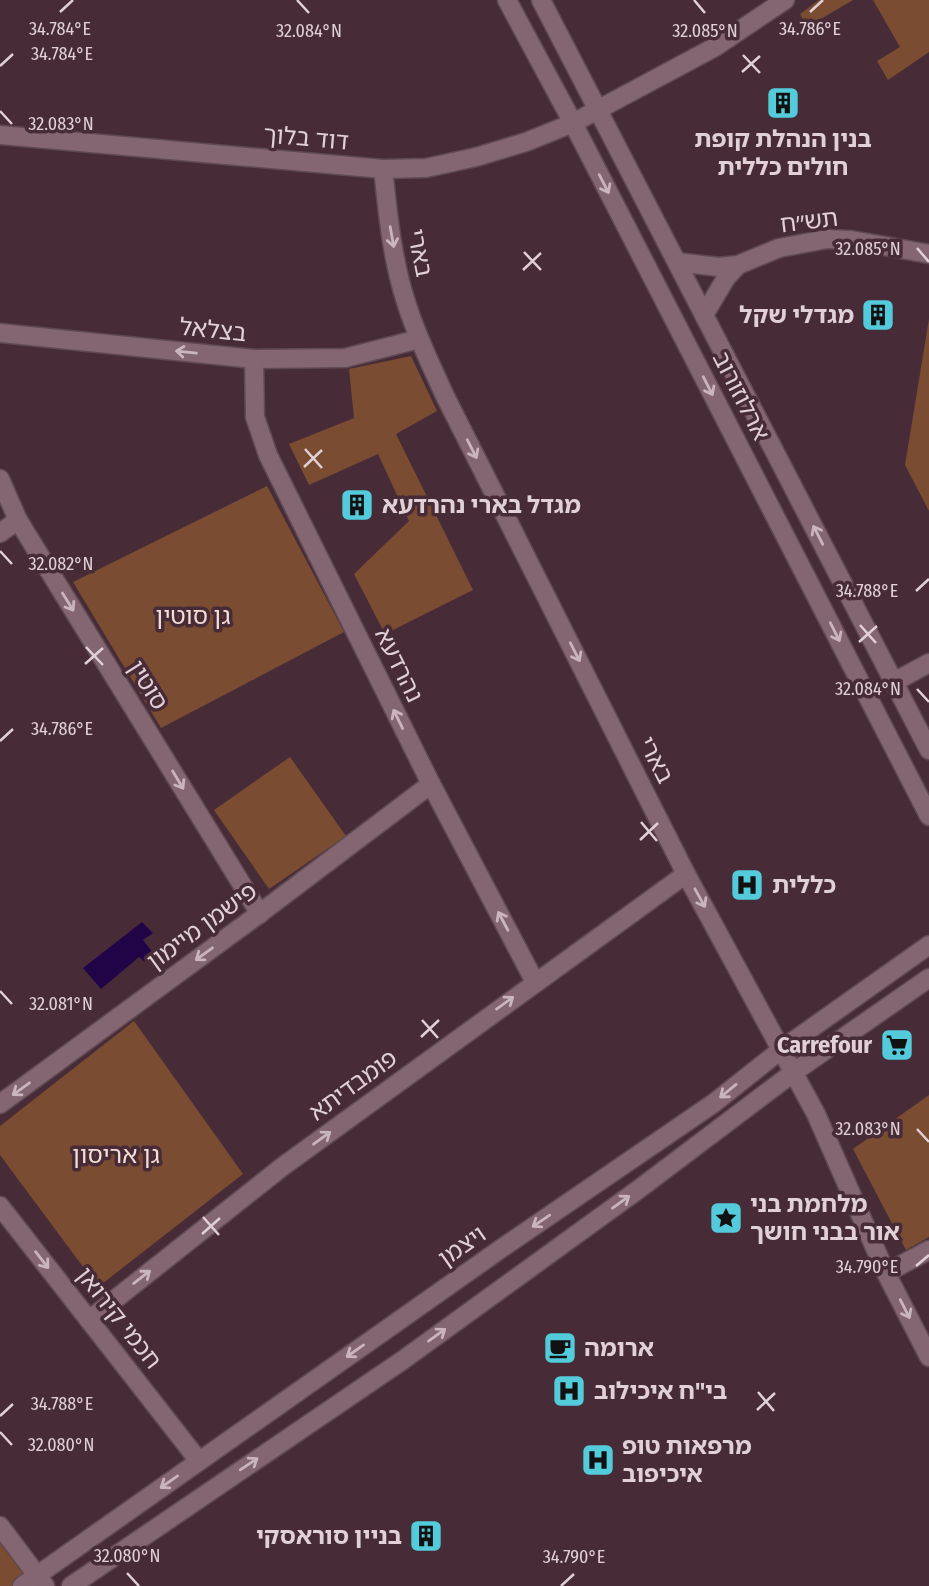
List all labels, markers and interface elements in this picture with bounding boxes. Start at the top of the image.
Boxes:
text: 34.784°E [29,18,91,40]
text: 34.786°E [779,18,841,40]
text: 32.084°N [276,20,342,42]
text: 32.085°N [672,20,738,42]
text: 34.784°E [31,43,93,65]
building icon: בנין הנהלת קופת חולים כללית [764,84,802,122]
text: 32.083°N [28,113,94,135]
street label: דוד בלוך [262,120,350,156]
place label: בנין הנהלת קופת חולים כללית [694,125,872,181]
one-way arrow [598,173,612,194]
street label: תש״ח [778,204,840,238]
one-way arrow [385,225,399,248]
street label: בארי [402,227,438,279]
text: 32.085°N [835,238,901,260]
building icon: מגדלי שקל [859,296,897,334]
place label: מגדלי שקל [739,301,854,329]
street label: בצלאל [178,313,248,347]
one-way arrow [176,345,198,358]
street label: ארלוזורוב [707,347,775,445]
one-way arrow [702,376,716,396]
one-way arrow [465,438,479,459]
building icon: מגדל בארי נהרדעא [338,486,376,524]
place label: מגדל בארי נהרדעא [382,491,581,519]
one-way arrow [810,525,824,546]
text: 32.082°N [28,553,94,575]
text: 34.788°E [836,580,898,602]
one-way arrow [62,592,76,612]
park label: גן סוטין [156,602,231,630]
one-way arrow [828,621,842,642]
street label: נהרדעא [369,623,429,707]
one-way arrow [568,641,582,661]
street label: סוטין [122,655,174,715]
text: 32.084°N [835,678,901,700]
one-way arrow [391,709,405,730]
text: 34.786°E [31,718,93,740]
street label: בארי [633,732,679,788]
one-way arrow [171,770,185,790]
hospital icon: כללית [728,866,766,904]
place label: כללית [772,871,836,899]
street label: פישמן מיימון [142,877,262,975]
one-way arrow [694,887,707,908]
one-way arrow [496,911,509,932]
one-way arrow [196,947,214,962]
text: 32.081°N [29,993,93,1015]
one-way arrow [495,996,514,1011]
supermarket icon: Carrefour [878,1026,916,1064]
place label: Carrefour [777,1031,872,1059]
street label: פומבדיתא [303,1044,403,1126]
one-way arrow [12,1081,31,1096]
one-way arrow [720,1084,738,1099]
text: 32.083°N [835,1118,901,1140]
one-way arrow [312,1130,331,1145]
park label: גן אריסון [72,1141,160,1169]
place label: מלחמת בני אור בבני חושך [750,1190,900,1246]
one-way arrow [611,1195,630,1209]
place icon: מלחמת בני אור בבני חושך [707,1199,745,1237]
one-way arrow [532,1214,551,1228]
street label: ויצמן [433,1220,491,1272]
one-way arrow [34,1250,49,1268]
text: 34.790°E [836,1256,898,1278]
street label: חכמי קירואן [71,1262,167,1374]
one-way arrow [133,1270,151,1285]
one-way arrow [898,1299,912,1319]
one-way arrow [427,1328,445,1343]
cafe icon: ארומה [541,1329,579,1367]
place label: ארומה [584,1334,654,1362]
one-way arrow [346,1344,365,1358]
hospital icon: בי"ח איכילוב [550,1372,588,1410]
place label: בי"ח איכילוב [594,1377,727,1405]
text: 34.788°E [31,1393,93,1415]
place label: מרפאות טופ איכיפוב [622,1432,752,1488]
text: 32.080°N [28,1434,94,1456]
hospital icon: מרפאות טופ איכיפוב [579,1441,617,1479]
one-way arrow [239,1457,258,1471]
one-way arrow [160,1475,179,1489]
building icon: בניין סוראסקי [407,1517,445,1555]
place label: בניין סוראסקי [256,1522,402,1550]
text: 32.080°N [94,1545,160,1567]
text: 34.790°E [543,1546,605,1568]

